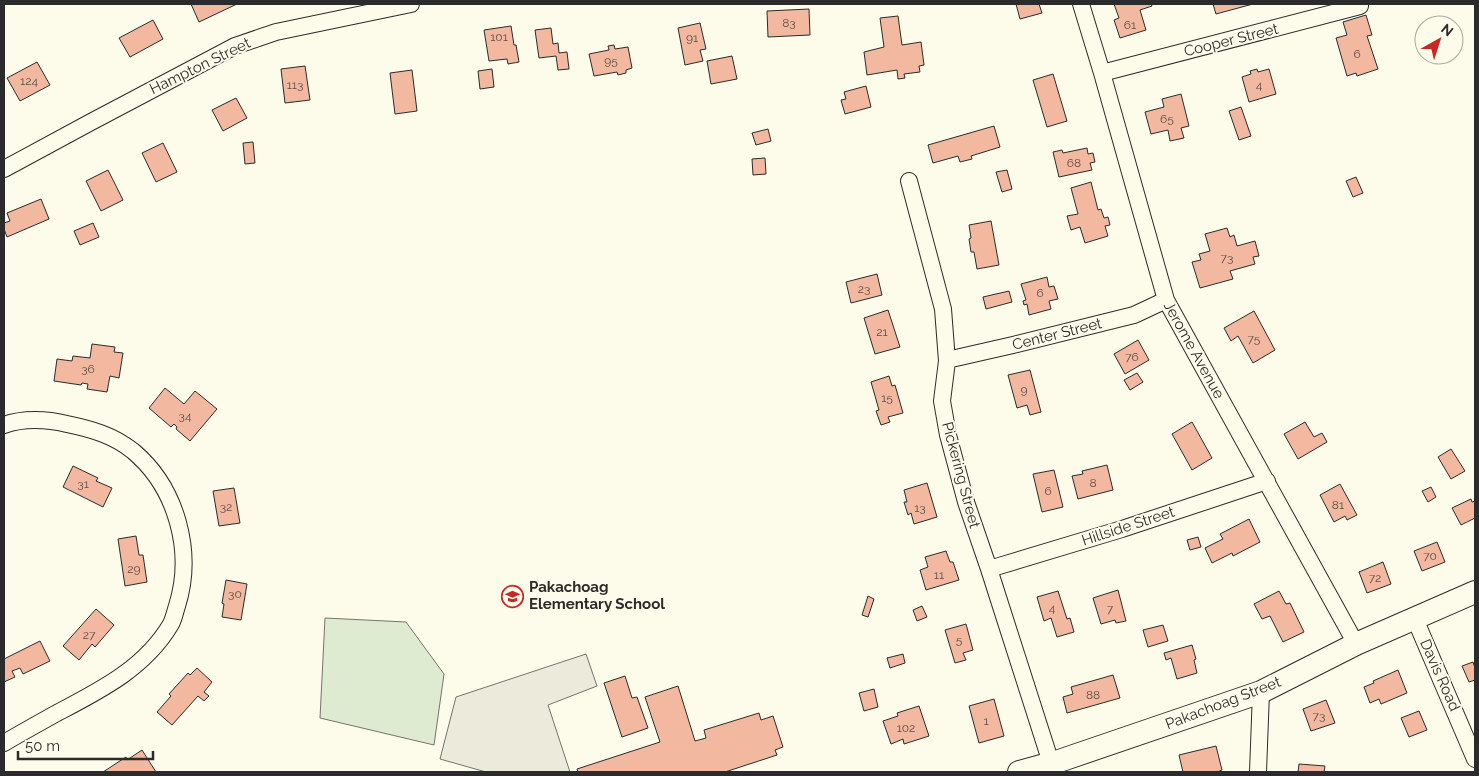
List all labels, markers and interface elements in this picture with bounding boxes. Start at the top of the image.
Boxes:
north arrow [1414,15,1464,65]
house number: 83 [782,16,796,30]
house number: 61 [1124,18,1136,32]
street label: Cooper Street [1182,20,1280,60]
text: N [1438,20,1456,39]
house number: 101 [490,30,508,44]
house number: 91 [686,31,698,45]
street label: Hampton Street [147,34,253,98]
house number: 6 [1353,47,1361,61]
house number: 95 [604,54,618,68]
house number: 124 [20,74,38,88]
house number: 113 [287,78,303,92]
house number: 4 [1256,78,1263,92]
house number: 65 [1160,112,1174,126]
house number: 68 [1067,156,1081,170]
house number: 73 [1221,251,1233,265]
house number: 23 [858,282,870,296]
house number: 6 [1036,286,1044,300]
street label: Jerome Avenue [1160,298,1228,402]
street label: Center Street [1010,314,1104,354]
house number: 21 [876,325,888,339]
house number: 75 [1248,332,1261,346]
house number: 76 [1125,350,1139,364]
house number: 36 [81,362,95,376]
house number: 9 [1020,383,1028,397]
house number: 15 [881,391,893,405]
house number: 34 [179,409,192,423]
street label: Pickering Street [938,420,984,530]
house number: 8 [1089,476,1097,490]
house number: 31 [77,477,89,491]
house number: 6 [1044,484,1052,498]
house number: 81 [1332,498,1344,512]
house number: 32 [220,500,232,514]
house number: 13 [914,501,926,515]
street label: Hillside Street [1079,503,1177,549]
house number: 70 [1423,549,1437,563]
house number: 29 [127,562,141,576]
house number: 11 [934,568,944,582]
house number: 72 [1369,571,1381,585]
place label: Pakachoag Elementary School [529,578,665,613]
school or university icon: Pakachoag Elementary School [501,584,525,608]
house number: 30 [228,587,242,601]
house number: 4 [1049,601,1056,615]
house number: 7 [1107,602,1114,616]
house number: 27 [83,628,96,642]
house number: 5 [956,633,963,647]
street label: Davis Road [1416,636,1464,714]
street label: Pakachoag Street [1163,673,1283,733]
house number: 88 [1086,688,1100,702]
house number: 73 [1313,709,1325,723]
house number: 1 [983,714,989,728]
house number: 102 [897,721,915,735]
scale bar [18,728,152,760]
text: 50 m [25,737,60,755]

